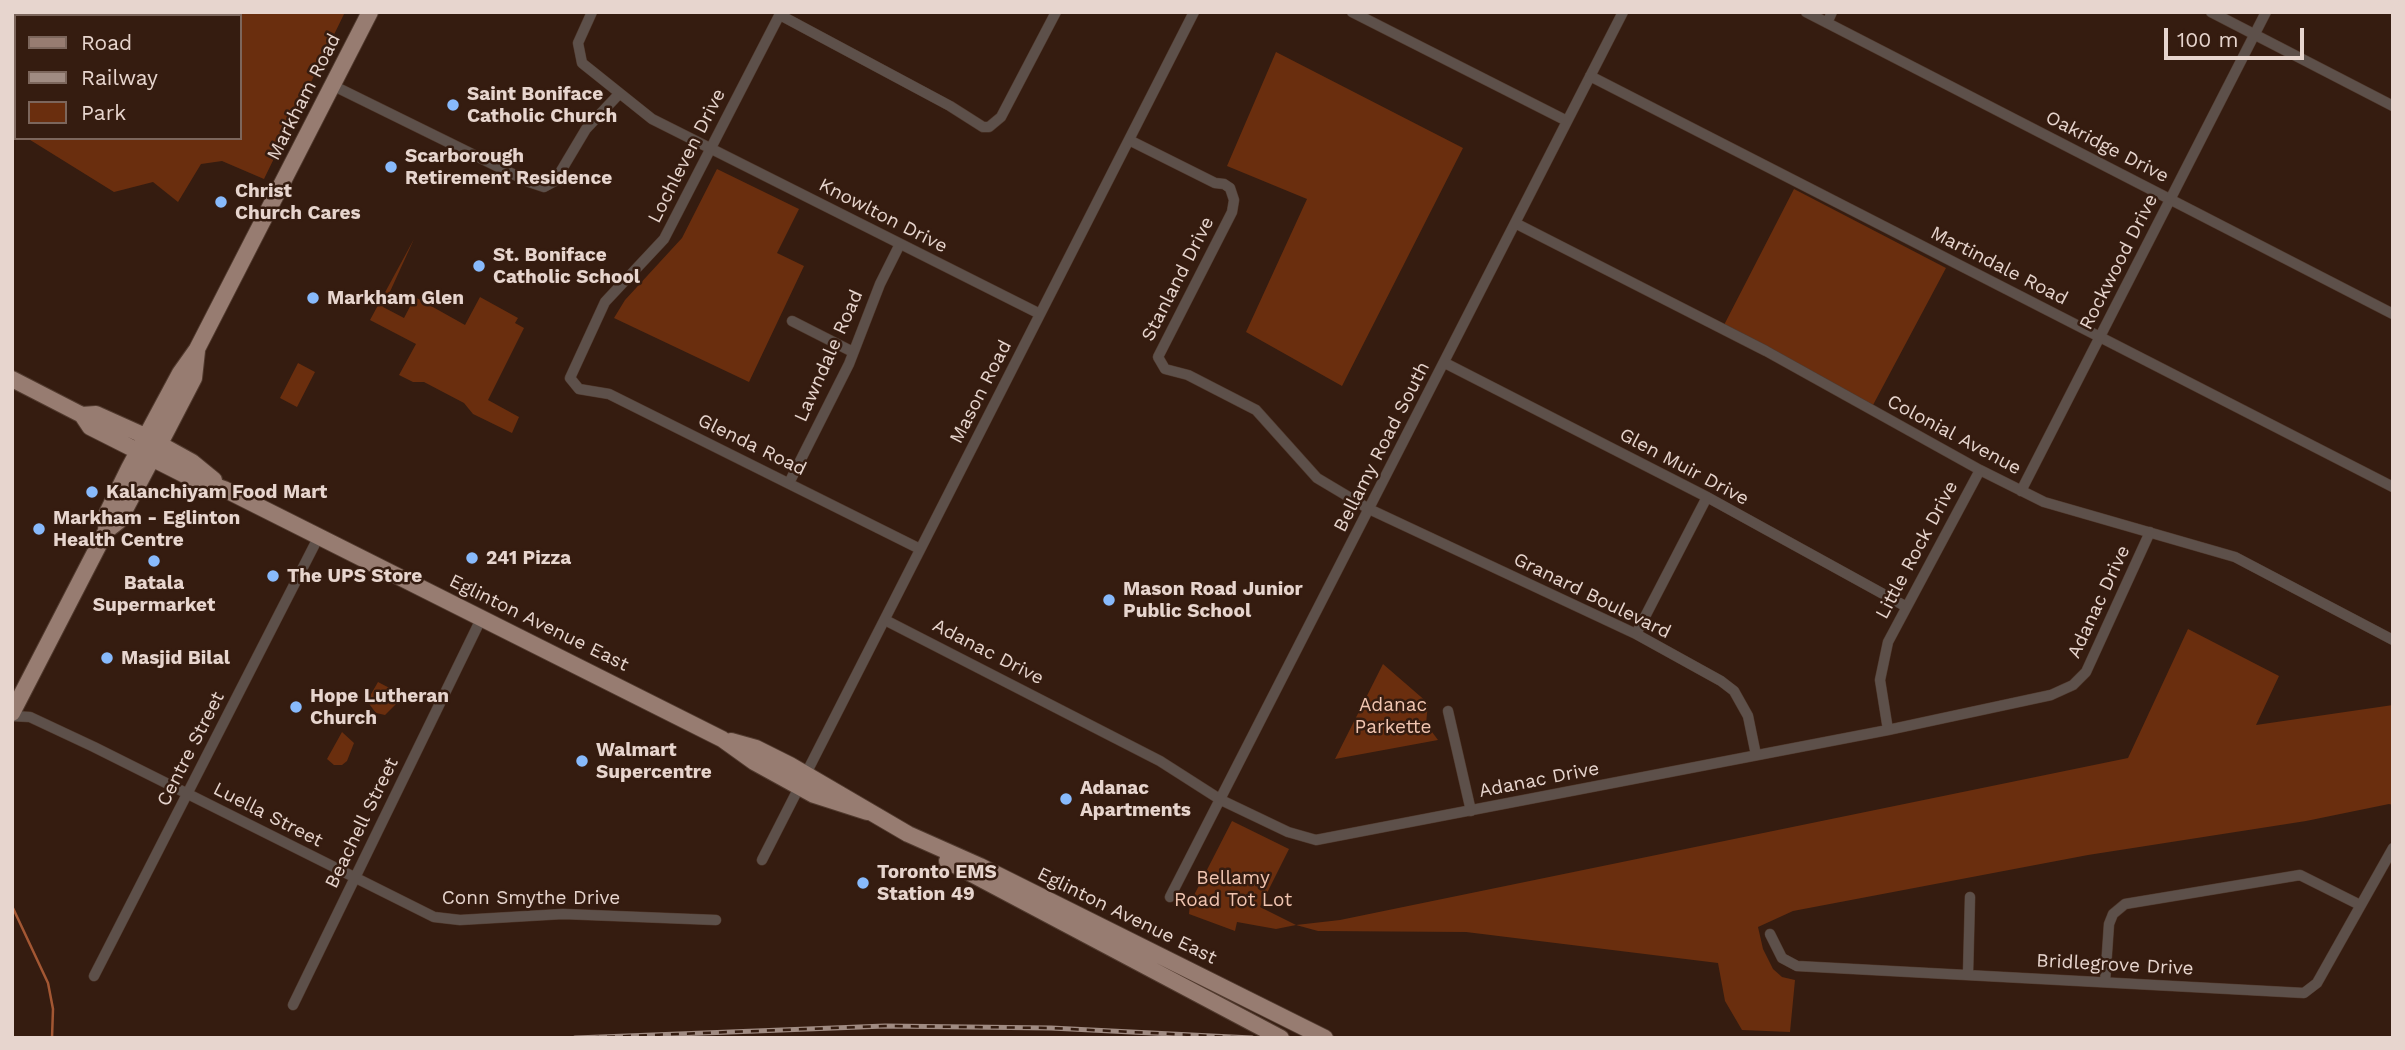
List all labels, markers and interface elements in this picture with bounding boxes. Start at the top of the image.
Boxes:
legend [14,14,242,140]
scale bar [2167,14,2307,58]
text: 100 m [2177,27,2239,52]
text: Road [81,30,132,55]
street label: Markham Road [262,30,346,164]
text: Railway [81,65,158,90]
place label: Saint Boniface Catholic Church [467,83,617,127]
street label: Lochleven Drive [643,85,731,227]
marker: Saint Boniface Catholic Church [445,97,461,113]
text: Park [81,100,126,125]
street label: Oakridge Drive [2042,106,2172,188]
place label: Scarborough Retirement Residence [405,145,612,189]
marker: Scarborough Retirement Residence [383,159,399,175]
street label: Knowlton Drive [815,174,951,258]
place label: Christ Church Cares [235,180,361,224]
street label: Rockwood Drive [2075,190,2163,334]
marker: Christ Church Cares [213,194,229,210]
street label: Stanland Drive [1137,213,1219,345]
street label: Martindale Road [1926,222,2072,310]
place label: St. Boniface Catholic School [493,244,640,288]
marker: St. Boniface Catholic School [471,258,487,274]
place label: Markham Glen [327,287,464,309]
street label: Lawndale Road [790,287,868,425]
marker: Markham Glen [305,290,321,306]
street label: Mason Road [945,337,1017,447]
street label: Bellamy Road South [1329,358,1435,536]
street label: Colonial Avenue [1883,390,2025,480]
street label: Glenda Road [694,409,810,481]
street label: Glen Muir Drive [1615,423,1753,511]
street label: Little Rock Drive [1871,477,1963,623]
place label: Kalanchiyam Food Mart [106,481,327,503]
marker: Kalanchiyam Food Mart [84,484,100,500]
place label: Markham - Eglinton Health Centre [53,507,240,551]
marker: Markham - Eglinton Health Centre [31,521,47,537]
street label: Adanac Drive [2063,542,2135,662]
place label: 241 Pizza [486,547,571,569]
street label: Granard Boulevard [1510,548,1674,644]
marker: 241 Pizza [464,550,480,566]
marker: Batala Supermarket [146,553,162,569]
place label: The UPS Store [287,565,422,587]
marker: The UPS Store [265,568,281,584]
street label: Eglinton Avenue East [446,570,632,676]
place label: Batala Supermarket [93,572,215,616]
place label: Mason Road Junior Public School [1123,578,1303,622]
marker: Mason Road Junior Public School [1101,592,1117,608]
street label: Adanac Drive [929,614,1047,690]
place label: Masjid Bilal [121,647,230,669]
marker: Masjid Bilal [99,650,115,666]
place label: Hope Lutheran Church [310,685,449,729]
street label: Centre Street [152,688,230,810]
park label: Adanac Parkette [1355,694,1431,738]
marker: Hope Lutheran Church [288,699,304,715]
place label: Walmart Supercentre [596,739,712,783]
marker: Walmart Supercentre [574,753,590,769]
street label: Beachell Street [320,754,404,892]
street label: Adanac Drive [1477,757,1601,803]
place label: Adanac Apartments [1080,777,1191,821]
street label: Luella Street [209,778,327,852]
marker: Adanac Apartments [1058,791,1074,807]
place label: Toronto EMS Station 49 [877,861,997,905]
street label: Eglinton Avenue East [1034,863,1220,969]
park label: Bellamy Road Tot Lot [1174,867,1292,911]
marker: Toronto EMS Station 49 [855,875,871,891]
street label: Conn Smythe Drive [442,887,620,909]
street label: Bridlegrove Drive [2036,949,2194,981]

